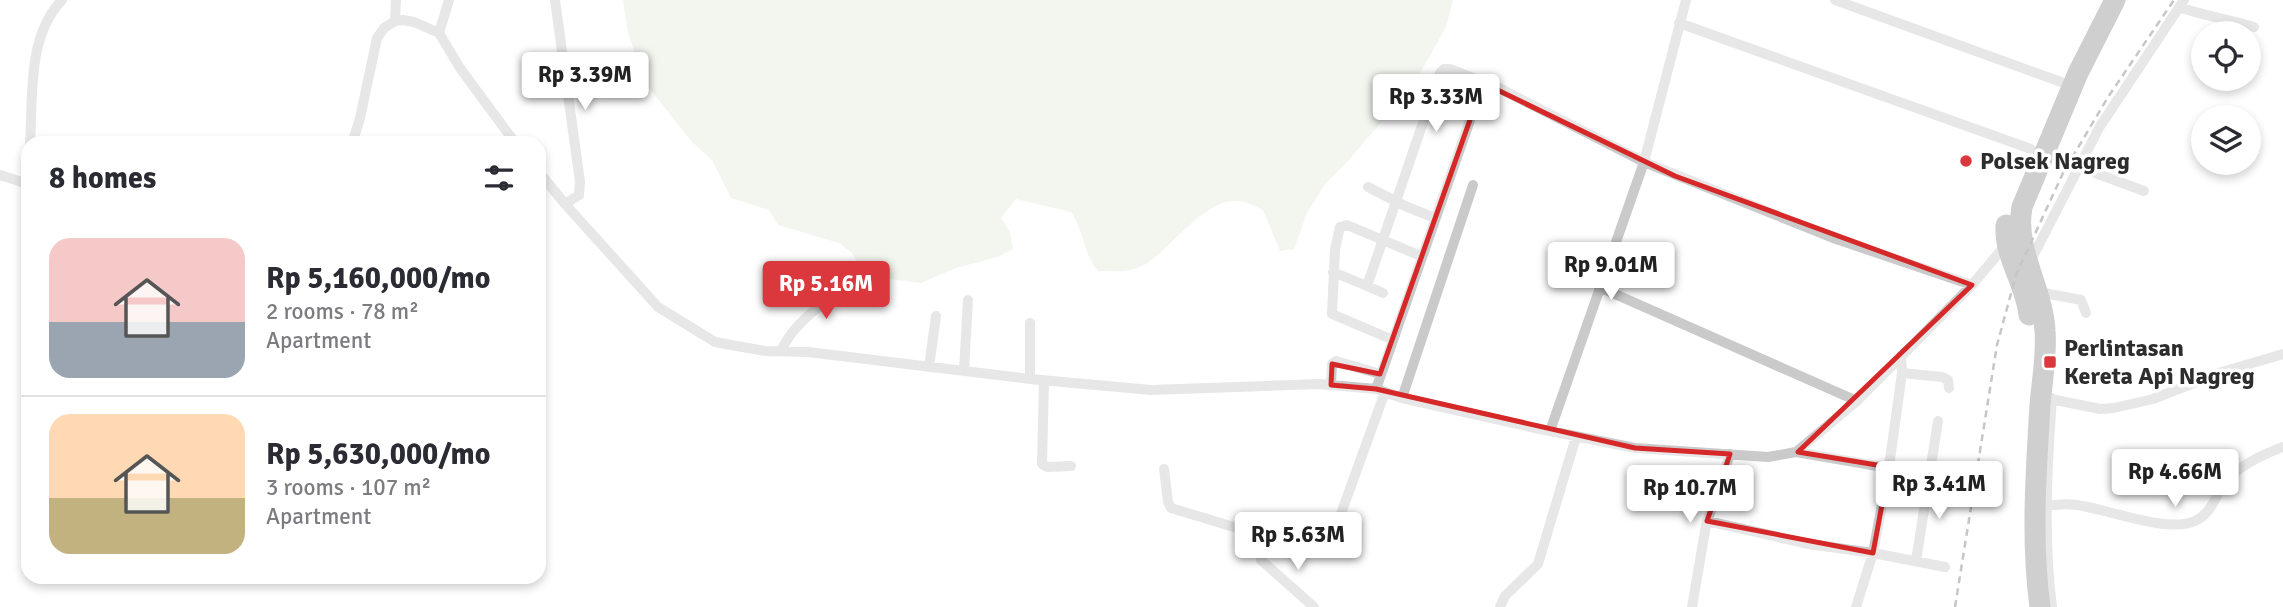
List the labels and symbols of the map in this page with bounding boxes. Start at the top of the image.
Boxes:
pin: Rp 3.39M [513,52,657,112]
pin: Rp 3.33M [1364,74,1508,134]
place label: Polsek Nagreg [1980,146,2130,176]
marker: Polsek Nagreg [1958,153,1974,169]
pin: Rp 9.01M [1539,243,1683,302]
pin: Rp 5.16M [754,262,898,321]
place label: Perlintasan Kereta Api Nagreg [2064,333,2255,391]
marker: Perlintasan Kereta Api Nagreg [2042,354,2058,370]
pin: Rp 4.66M [2103,449,2247,509]
pin: Rp 3.41M [1867,462,2011,521]
pin: Rp 10.7M [1618,466,1762,525]
pin: Rp 5.63M [1226,512,1370,572]

